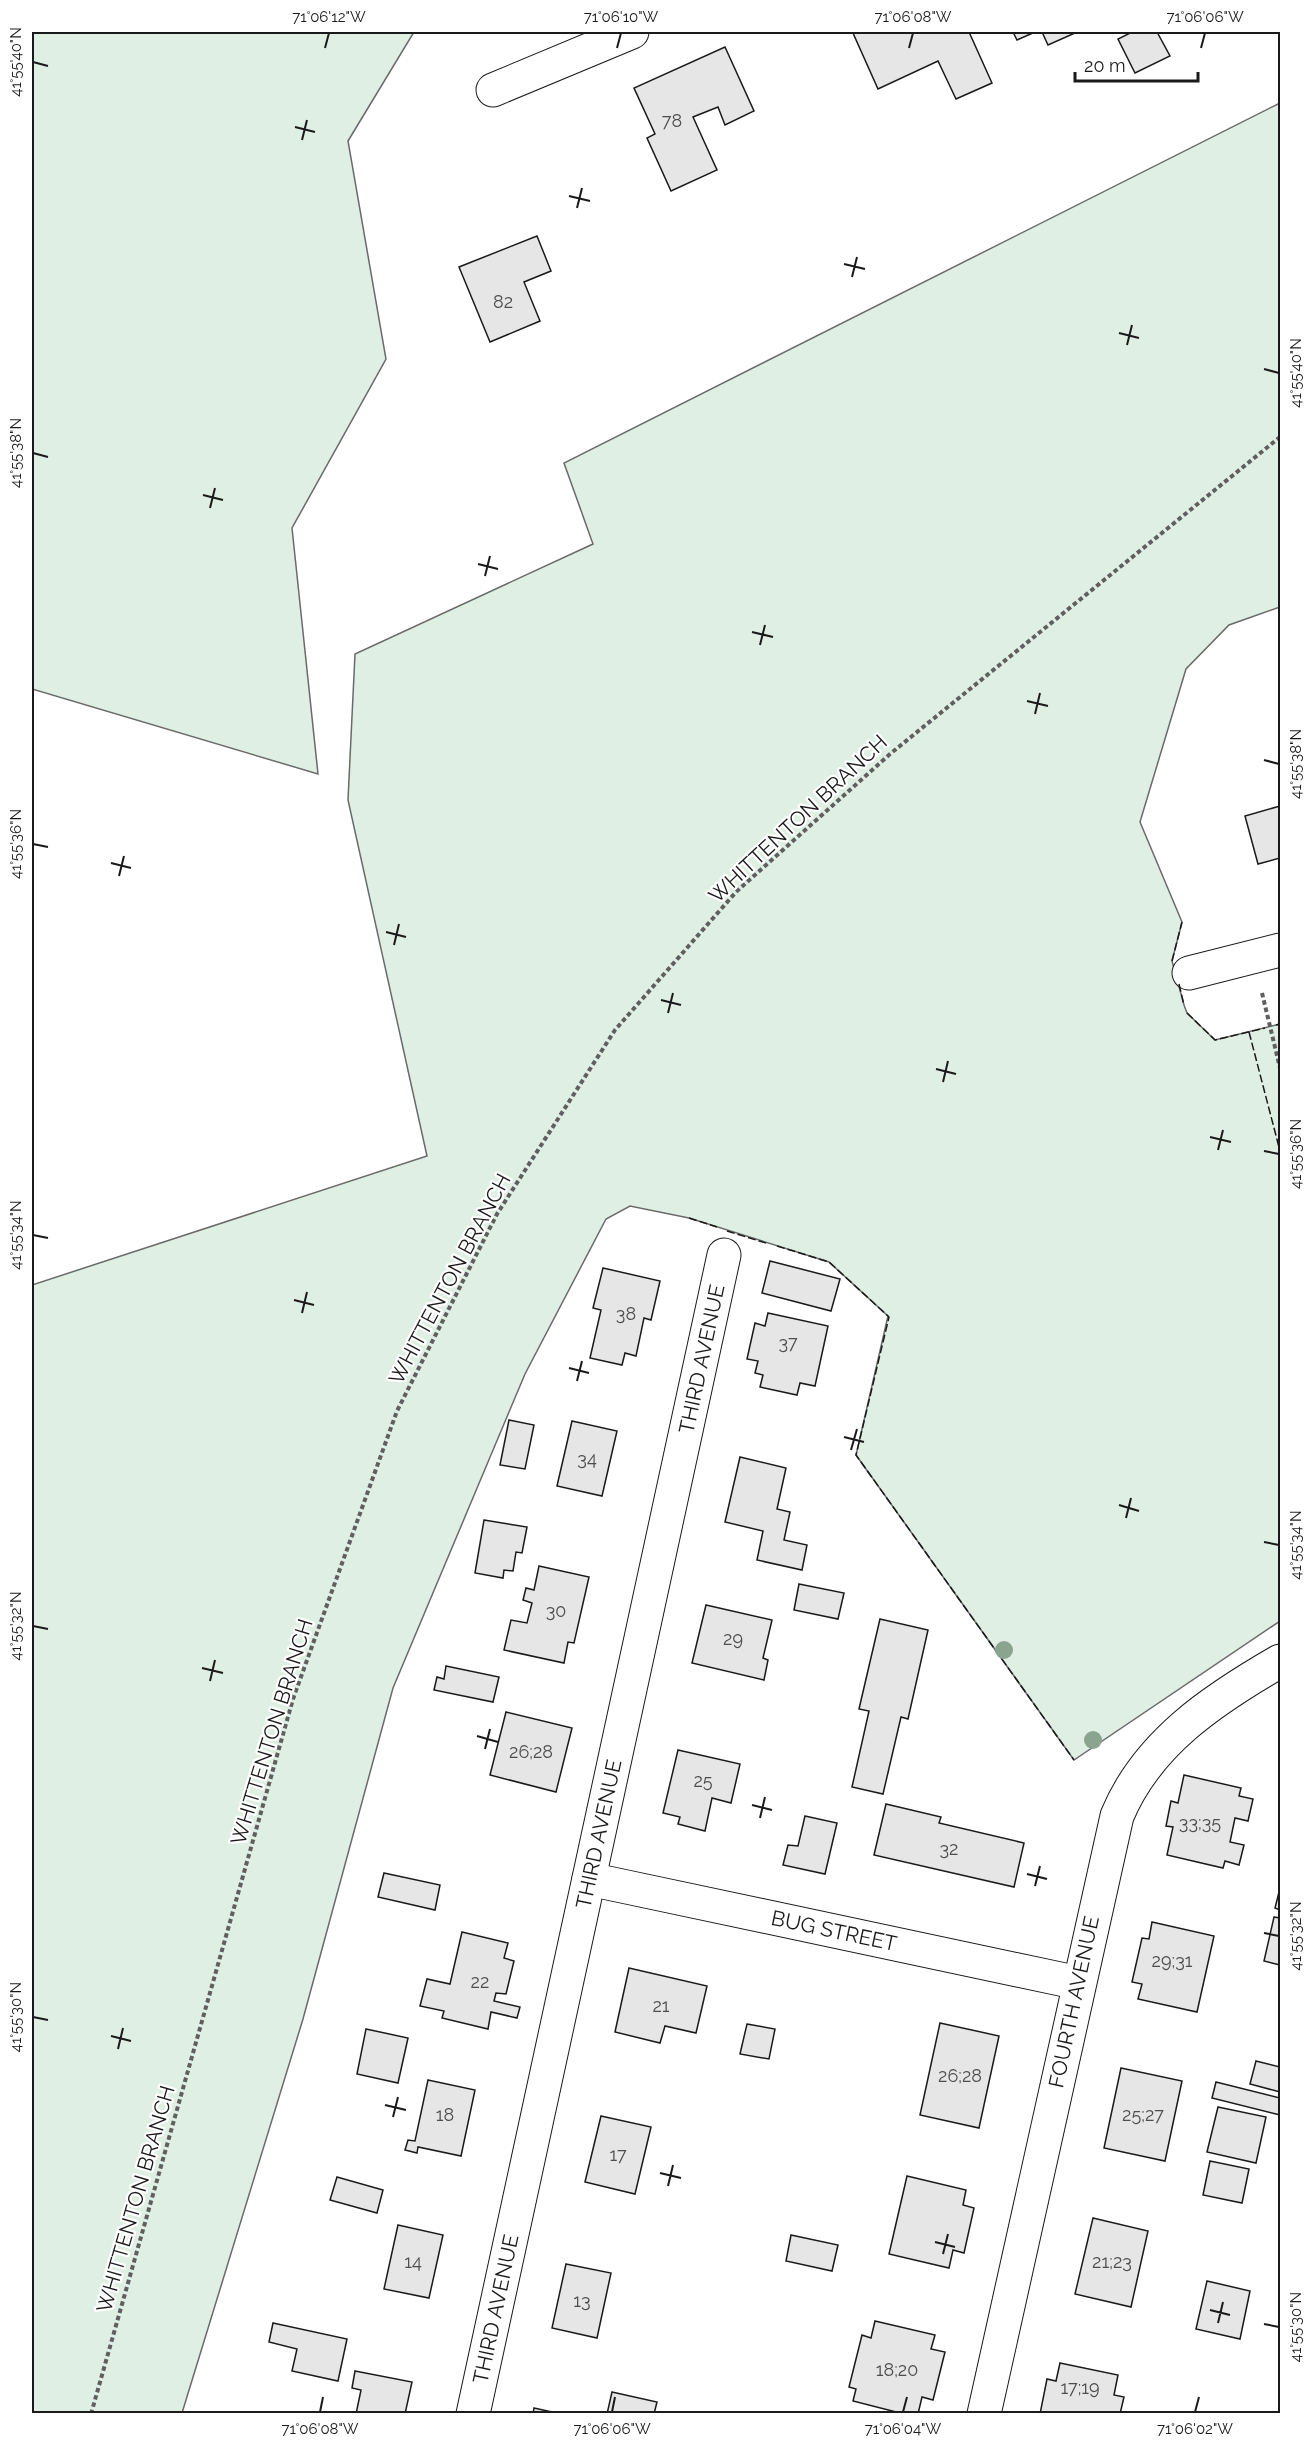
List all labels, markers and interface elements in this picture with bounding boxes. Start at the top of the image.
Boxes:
text: 71°06'12"W [292,8,366,26]
text: 71°06'10"W [584,8,659,26]
text: 71°06'08"W [874,8,952,26]
text: 71°06'06"W [1166,8,1244,26]
text: 41°55'40"N [7,27,25,97]
scale bar [1075,45,1198,83]
text: 20 m [1084,55,1126,76]
house number: 78 [662,110,682,131]
house number: 82 [493,291,513,312]
text: 41°55'40"N [1287,338,1305,408]
text: 41°55'38"N [7,418,25,488]
street label: WHITTENTON BRANCH [703,729,892,908]
text: 41°55'38"N [1287,729,1305,799]
text: 41°55'36"N [7,809,25,879]
text: 41°55'36"N [1287,1119,1305,1189]
street label: WHITTENTON BRANCH [383,1169,516,1388]
text: 41°55'34"N [7,1200,25,1270]
street label: THIRD AVENUE [674,1282,730,1436]
house number: 38 [616,1303,636,1324]
house number: 37 [778,1332,798,1353]
house number: 34 [577,1448,597,1469]
text: 41°55'34"N [1287,1510,1305,1580]
text: 41°55'32"N [7,1592,25,1660]
house number: 30 [546,1600,566,1621]
street label: WHITTENTON BRANCH [225,1616,318,1848]
house number: 29 [723,1628,743,1649]
house number: 26;28 [509,1741,553,1762]
street label: THIRD AVENUE [571,1757,627,1911]
house number: 25 [693,1770,713,1791]
house number: 33;35 [1179,1812,1221,1833]
house number: 32 [940,1838,959,1859]
text: 41°55'32"N [1287,1902,1305,1970]
street label: BUG STREET [769,1905,899,1956]
street label: FOURTH AVENUE [1043,1914,1104,2090]
house number: 29;31 [1152,1950,1193,1971]
house number: 22 [471,1971,489,1992]
text: 41°55'30"N [7,1982,25,2052]
house number: 21 [652,1995,670,2016]
house number: 26;28 [938,2065,982,2086]
street label: WHITTENTON BRANCH [91,2083,180,2315]
house number: 18 [436,2104,454,2125]
house number: 25;27 [1122,2104,1164,2125]
house number: 17 [609,2144,627,2165]
street label: THIRD AVENUE [468,2232,524,2386]
house number: 14 [404,2251,422,2272]
house number: 21;23 [1092,2251,1132,2272]
house number: 13 [573,2290,591,2311]
text: 41°55'30"N [1287,2292,1305,2362]
house number: 18;20 [876,2359,918,2380]
house number: 17;19 [1060,2377,1100,2398]
text: 71°06'08"W [281,2420,359,2438]
text: 71°06'06"W [573,2420,651,2438]
text: 71°06'04"W [865,2420,941,2438]
text: 71°06'02"W [1157,2420,1233,2438]

